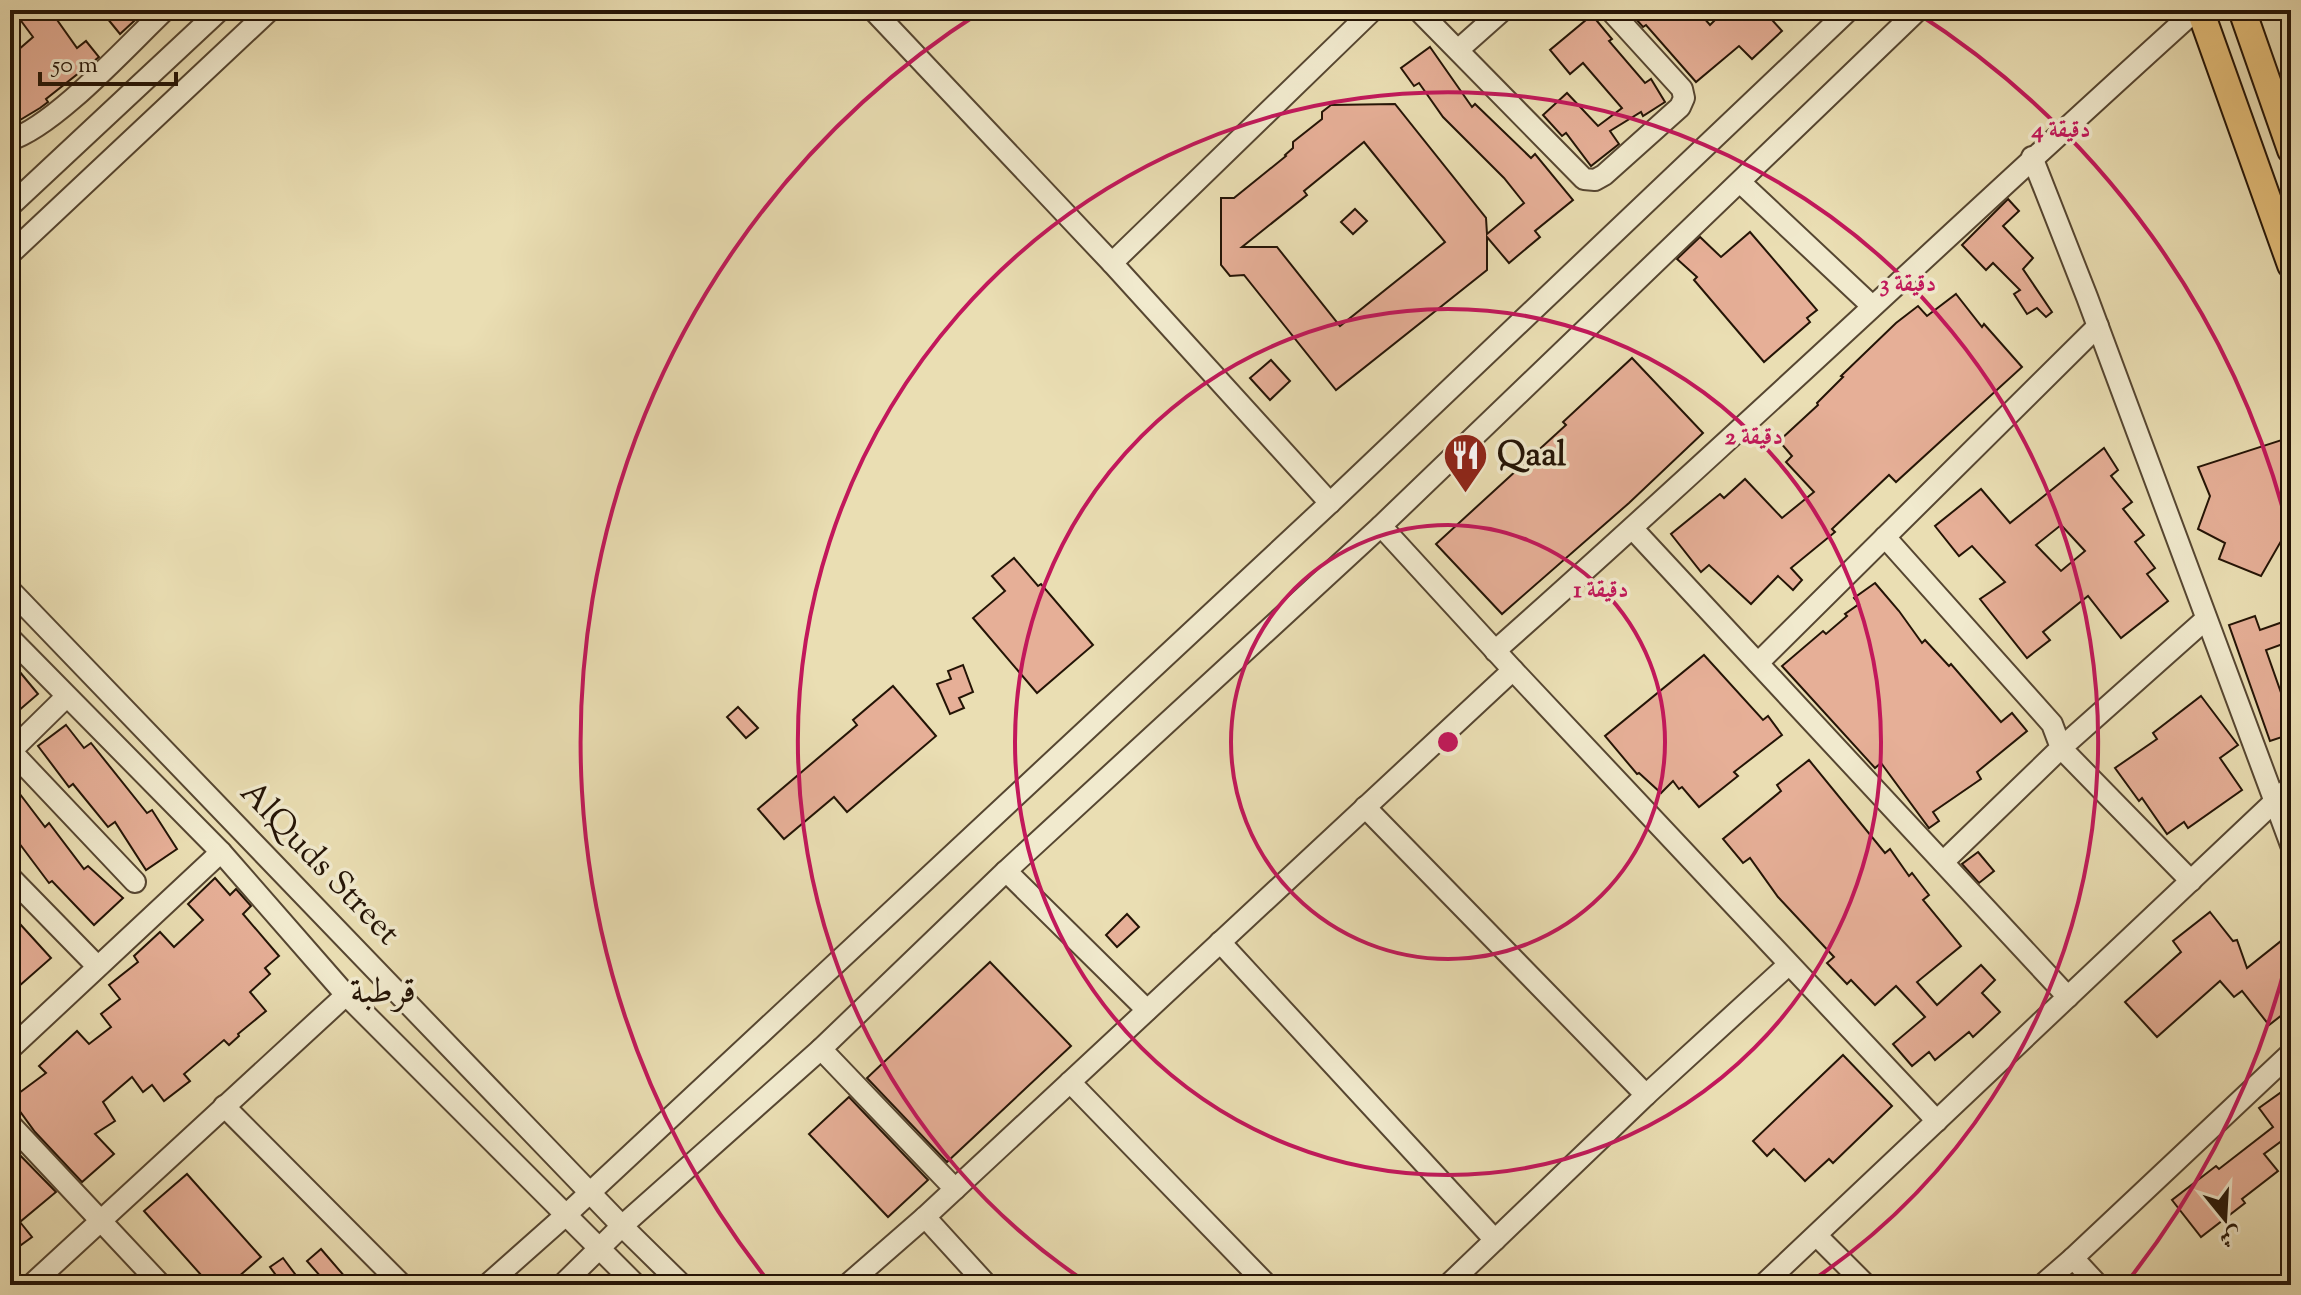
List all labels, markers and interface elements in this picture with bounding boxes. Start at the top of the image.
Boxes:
scale bar [40,36,176,86]
text: 50 m [50,49,98,83]
text: 4 دقيقة [2030,114,2091,148]
text: 3 دقيقة [1880,268,1936,302]
text: 2 دقيقة [1725,421,1783,455]
restaurant icon: Qaal [1442,432,1490,495]
place label: Qaal [1497,432,1567,481]
text: 1 دقيقة [1573,574,1629,608]
centre of rings [1434,728,1462,756]
street label: AlQuds Street [228,771,411,958]
district label: قرطبة [350,967,416,1019]
north arrow [2185,1179,2265,1259]
text: ش [2215,1217,2246,1254]

